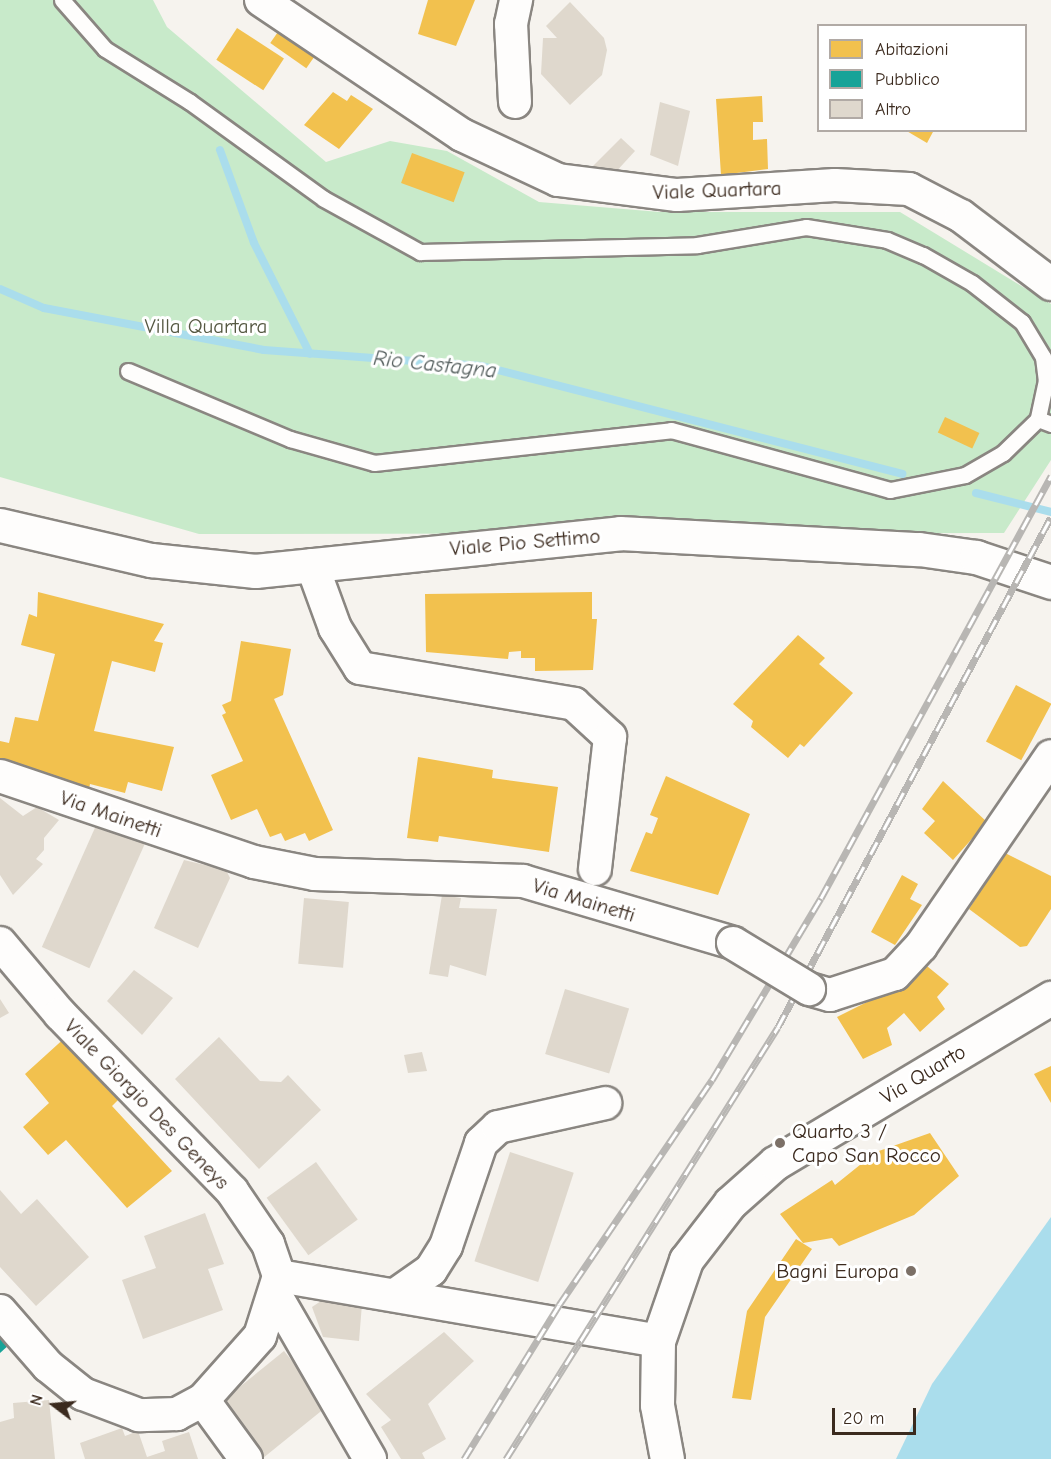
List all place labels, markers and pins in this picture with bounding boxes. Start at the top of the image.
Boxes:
place label: Quarto 3 / Capo San Rocco [792,1118,941,1168]
marker: Quarto 3 / Capo San Rocco [773,1136,787,1150]
place label: Bagni Europa [776,1258,899,1284]
marker: Bagni Europa [904,1264,918,1278]

